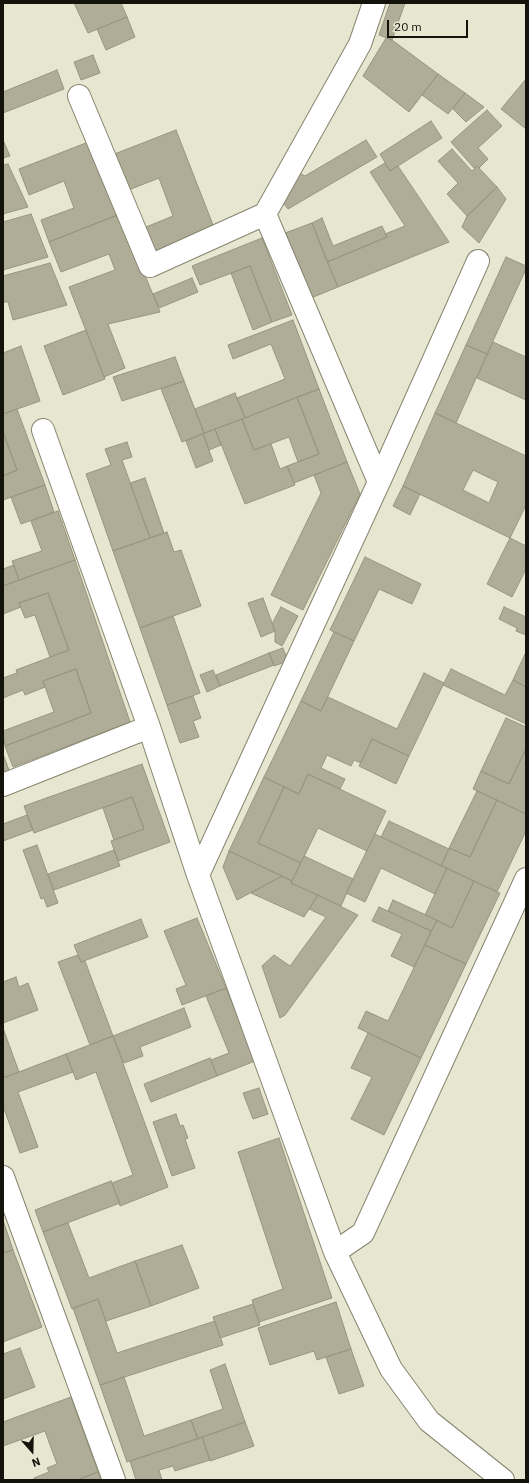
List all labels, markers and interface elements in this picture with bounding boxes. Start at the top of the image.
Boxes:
scale bar [389,12,470,38]
text: 20 m [394,19,422,34]
north arrow [12,1431,52,1471]
text: N [30,1454,42,1470]

